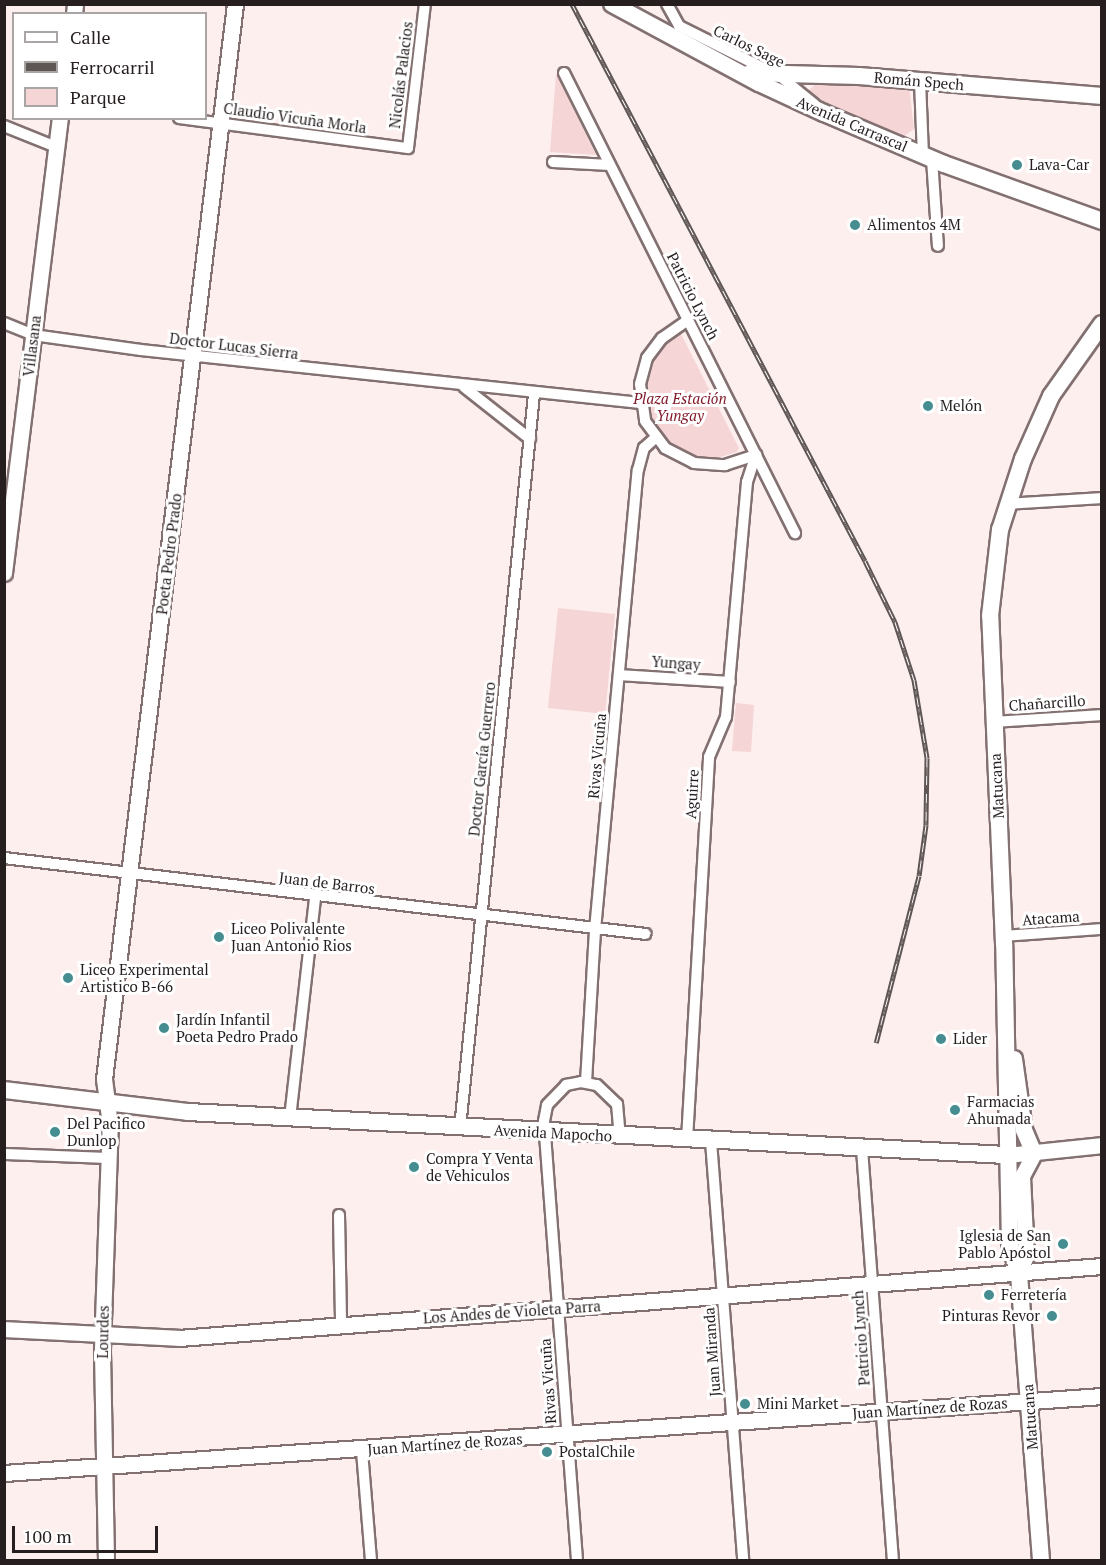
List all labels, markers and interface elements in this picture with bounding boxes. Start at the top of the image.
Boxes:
legend [12,12,207,120]
street label: Nicolás Palacios [386,20,416,130]
street label: Carlos Sage [710,21,788,71]
text: Calle [70,25,111,49]
text: Ferrocarril [70,55,155,79]
street label: Román Spech [873,68,965,94]
text: Parque [70,85,126,109]
street label: Avenida Carrascal [794,92,910,156]
street label: Claudio Vicuña Morla [222,99,368,137]
place label: Lava-Car [1029,156,1089,174]
marker: Lava-Car [1010,158,1024,172]
place label: Alimentos 4M [867,216,961,234]
marker: Alimentos 4M [848,218,862,232]
street label: Patricio Lynch [663,249,723,343]
street label: Villasana [19,314,45,378]
street label: Doctor Lucas Sierra [168,329,300,363]
park label: Plaza Estación Yungay [633,389,727,424]
place label: Melón [940,397,982,415]
marker: Melón [921,399,935,413]
street label: Poeta Pedro Prado [153,492,185,616]
street label: Yungay [651,652,701,674]
street label: Doctor García Guerrero [465,681,499,837]
street label: Chañarcillo [1008,691,1086,715]
street label: Rivas Vicuña [584,712,610,800]
street label: Matucana [986,753,1008,819]
street label: Aguirre [682,769,702,819]
street label: Juan de Barros [278,868,376,898]
street label: Atacama [1022,907,1080,929]
place label: Liceo Polivalente Juan Antonio Rios [231,919,352,954]
marker: Liceo Polivalente Juan Antonio Rios [212,930,226,944]
place label: Liceo Experimental Artistico B-66 [80,960,209,995]
marker: Liceo Experimental Artistico B-66 [61,971,75,985]
place label: Jardín Infantil Poeta Pedro Prado [176,1010,298,1045]
marker: Jardín Infantil Poeta Pedro Prado [157,1021,171,1035]
place label: Lider [953,1030,987,1048]
marker: Lider [934,1032,948,1046]
place label: Farmacias Ahumada [967,1092,1035,1127]
marker: Farmacias Ahumada [948,1103,962,1117]
place label: Del Pacifico Dunlop [67,1114,145,1149]
street label: Avenida Mapocho [493,1121,613,1145]
marker: Del Pacifico Dunlop [48,1125,62,1139]
place label: Compra Y Venta de Vehiculos [426,1149,534,1184]
marker: Compra Y Venta de Vehiculos [407,1160,421,1174]
place label: Iglesia de San Pablo Apóstol [958,1226,1051,1261]
marker: Iglesia de San Pablo Apóstol [1056,1237,1070,1251]
place label: Ferretería [1001,1286,1067,1304]
marker: Ferretería [982,1288,996,1302]
street label: Patricio Lynch [849,1290,873,1386]
street label: Los Andes de Violeta Parra [422,1297,602,1327]
street label: Lourdes [94,1305,112,1359]
street label: Juan Miranda [700,1307,724,1397]
place label: Pinturas Revor [942,1307,1040,1325]
marker: Pinturas Revor [1045,1309,1059,1323]
street label: Rivas Vicuña [536,1337,560,1425]
street label: Matucana [1019,1384,1041,1450]
street label: Juan Martínez de Rozas [852,1394,1008,1422]
place label: Mini Market [757,1395,839,1413]
marker: Mini Market [738,1397,752,1411]
street label: Juan Martínez de Rozas [367,1430,523,1458]
place label: PostalChile [559,1443,635,1461]
marker: PostalChile [540,1445,554,1459]
scale bar [15,1514,160,1552]
text: 100 m [23,1524,72,1548]

